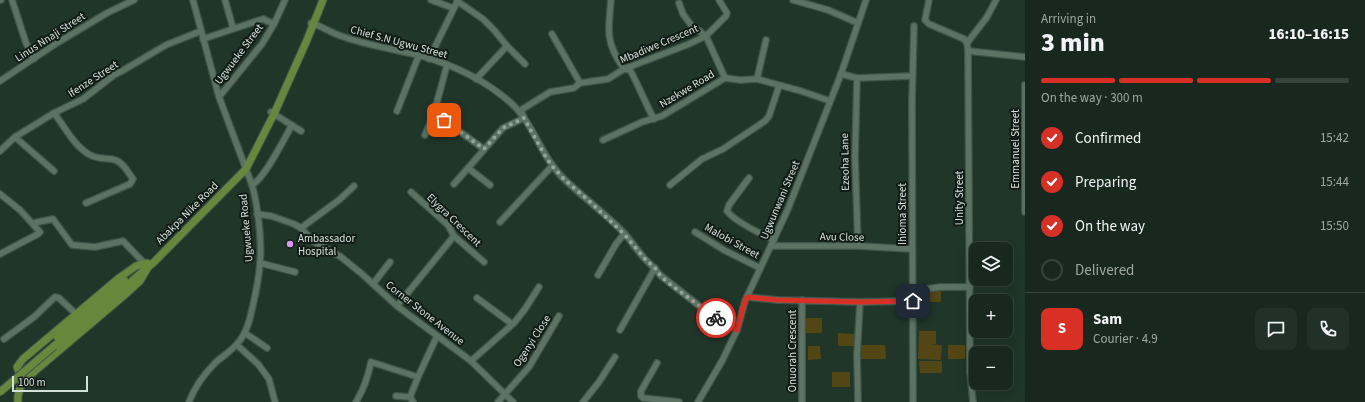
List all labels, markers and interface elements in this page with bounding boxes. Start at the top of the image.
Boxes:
street label: Linus Nnaji Street [12,9,88,65]
text: Arriving in [1041,10,1096,28]
street label: Ugwueke Street [211,20,267,87]
street label: Mbadiwe Crescent [617,21,701,67]
street label: Chief S.N Ugwu Street [349,22,449,62]
text: 3 min [1041,24,1105,61]
text: 16:10–16:15 [1268,24,1349,45]
street label: Ifenze Street [65,57,121,101]
street label: Nzekwe Road [657,67,717,111]
text: On the way · 300 m [1041,89,1143,107]
pin [427,103,461,137]
icon: bag [433,109,455,131]
street label: Emmanuel Street [1008,109,1023,189]
icon: check [1041,127,1063,149]
text: Confirmed [1075,128,1141,149]
text: 15:42 [1320,129,1349,147]
street label: Ezeoha Lane [837,132,853,191]
street label: Ugwunwani Street [757,158,803,242]
street label: Unity Street [952,171,967,225]
icon: check [1041,171,1063,193]
text: Preparing [1075,172,1136,193]
text: 15:44 [1320,173,1349,191]
street label: Abakpa Nike Road [152,178,222,248]
street label: Ihioma Street [895,183,910,245]
street label: Elygra Crescent [423,190,485,250]
street label: Ugwueke Road [236,193,256,263]
icon: check [1041,215,1063,237]
text: On the way [1075,216,1145,237]
text: 15:50 [1320,217,1349,235]
street label: Malobi Street [702,220,762,262]
street label: Avu Close [820,229,865,245]
place label: Ambassador Hospital [298,231,355,259]
marker: Ambassador Hospital [285,239,295,249]
map controls [969,242,1013,390]
button: layers [969,242,1013,286]
text: Delivered [1075,260,1134,281]
street label: Corner Stone Avenue [382,277,468,349]
pin [896,284,930,318]
icon: home [902,290,924,312]
button: + [969,294,1013,338]
courier [696,298,736,338]
icon: bike [705,307,727,329]
button: chat [1255,308,1297,350]
button: phone [1307,308,1349,350]
street label: Onuorah Crescent [785,309,800,392]
text: Sam [1093,309,1122,330]
street label: Ogenyi Close [510,312,555,370]
text: S [1058,318,1066,339]
text: Courier · 4.9 [1093,330,1158,348]
button: − [969,346,1013,390]
scale bar [12,374,88,393]
text: 100 m [18,375,46,390]

